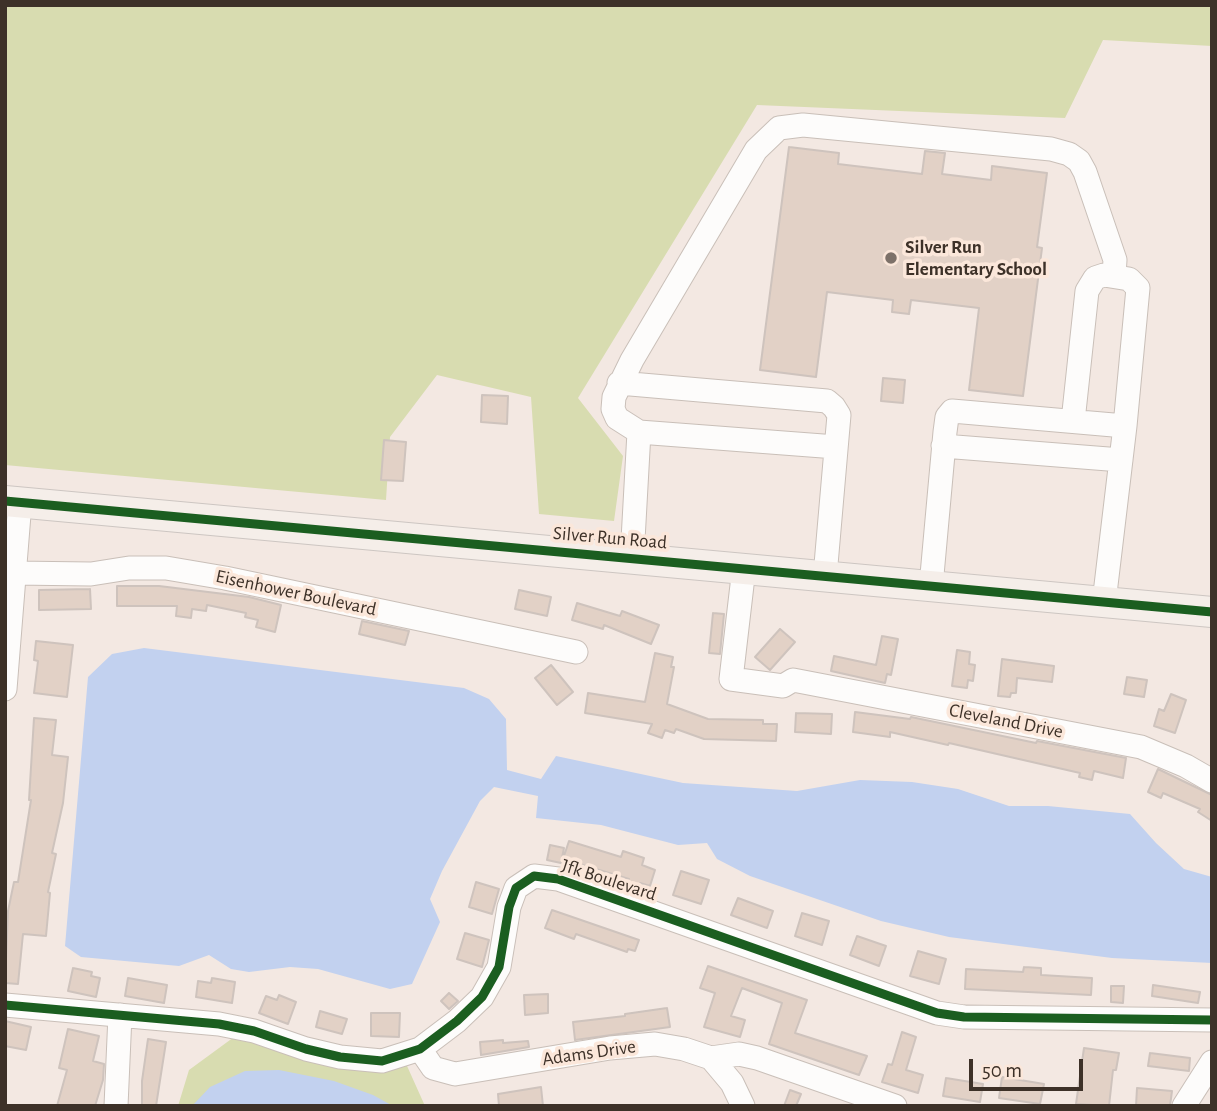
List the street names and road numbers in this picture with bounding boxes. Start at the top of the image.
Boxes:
street label: Silver Run Road [552,522,668,554]
street label: Eisenhower Boulevard [214,565,378,621]
street label: Cleveland Drive [947,699,1065,743]
street label: Jfk Boulevard [559,854,659,906]
street label: Adams Drive [541,1035,637,1071]

